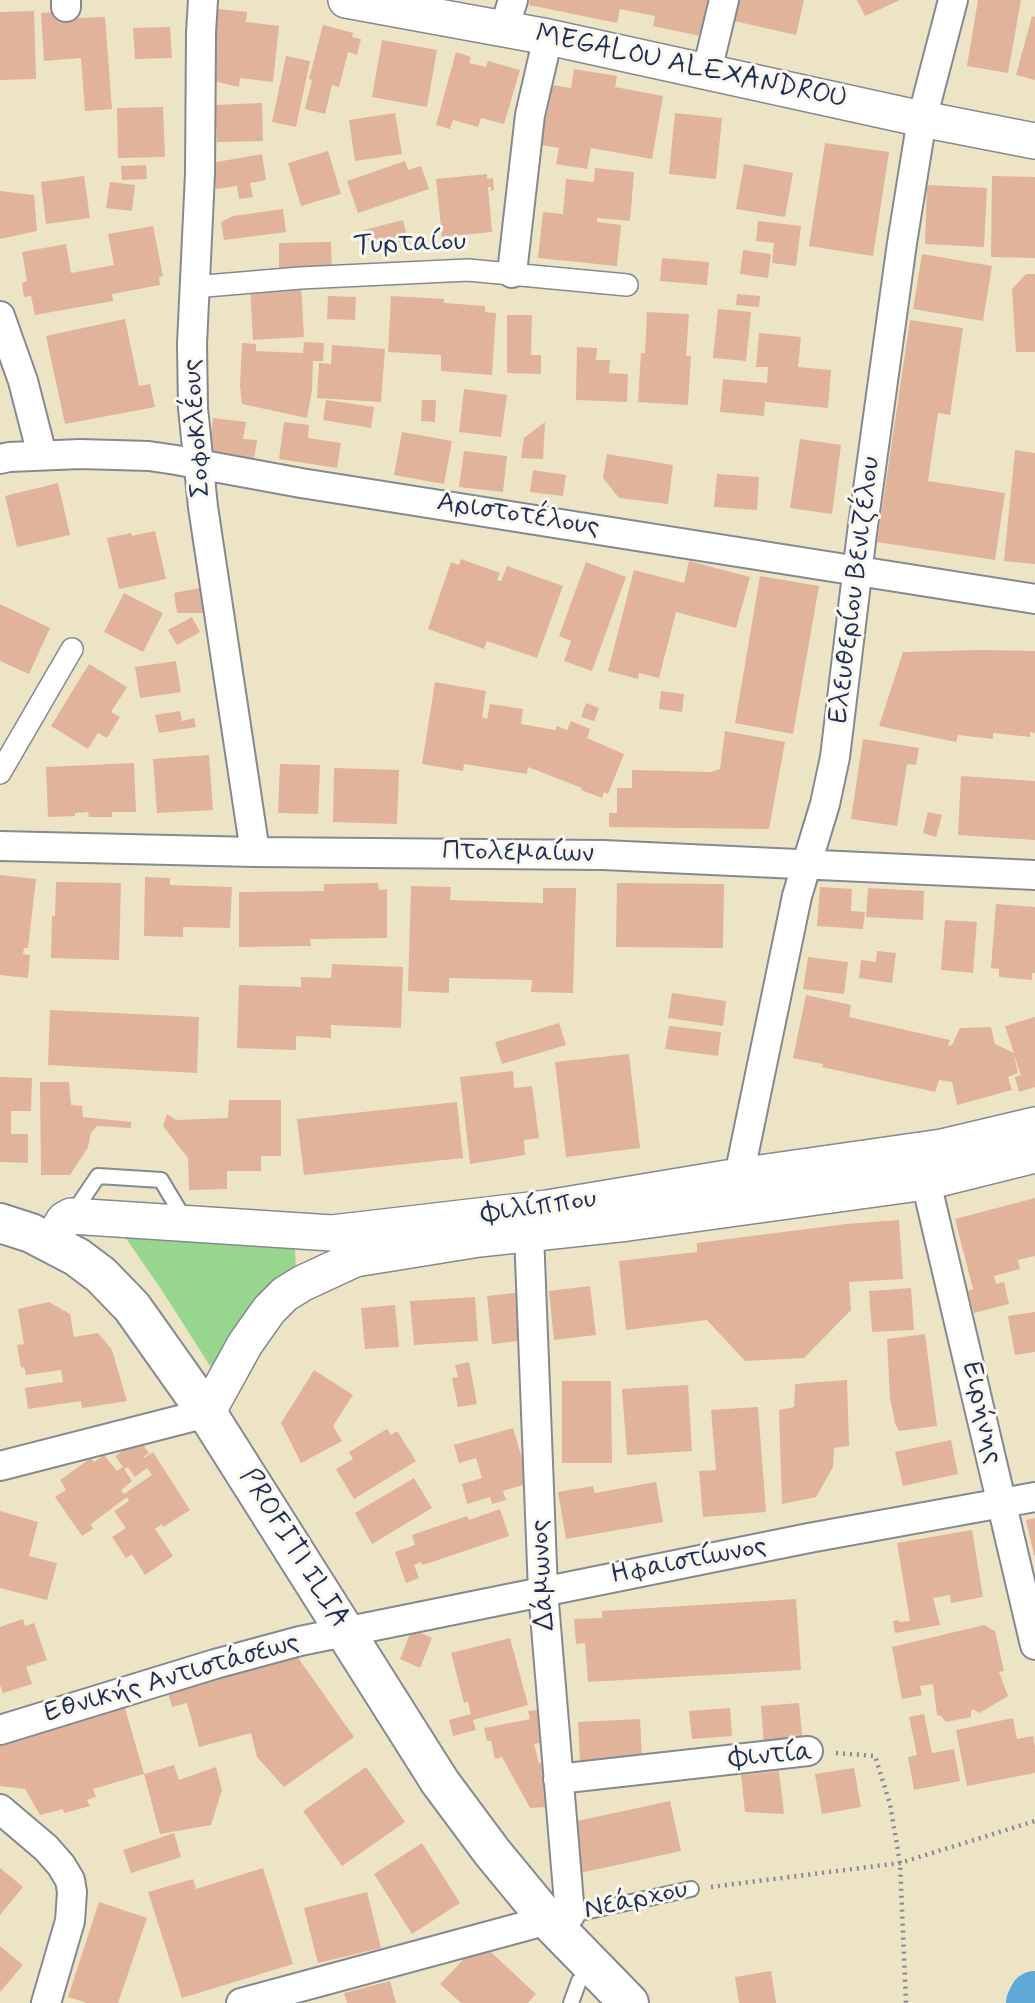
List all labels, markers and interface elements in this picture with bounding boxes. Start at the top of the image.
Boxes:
street label: MEGALOU ALEXANDROU [532,19,850,117]
street label: Τυρταίου [353,226,467,264]
street label: Σοφοκλέους [176,357,220,499]
street label: Ελευθερίου Βενιζέλου [823,455,889,725]
street label: Αριστοτέλους [434,487,602,545]
street label: Πτολεμαίων [442,836,594,872]
street label: Φιλίππου [479,1183,599,1233]
street label: Ειρήνης [953,1359,1009,1467]
street label: PROFITI ILIA [231,1463,355,1635]
street label: Δάμωνος [524,1518,564,1632]
street label: Ηφαιστίωνος [608,1530,770,1594]
street label: Εθνικής Αντιστάσεως [41,1627,303,1731]
street label: Φιντία [728,1737,814,1777]
street label: Νεάρχου [581,1874,691,1928]

